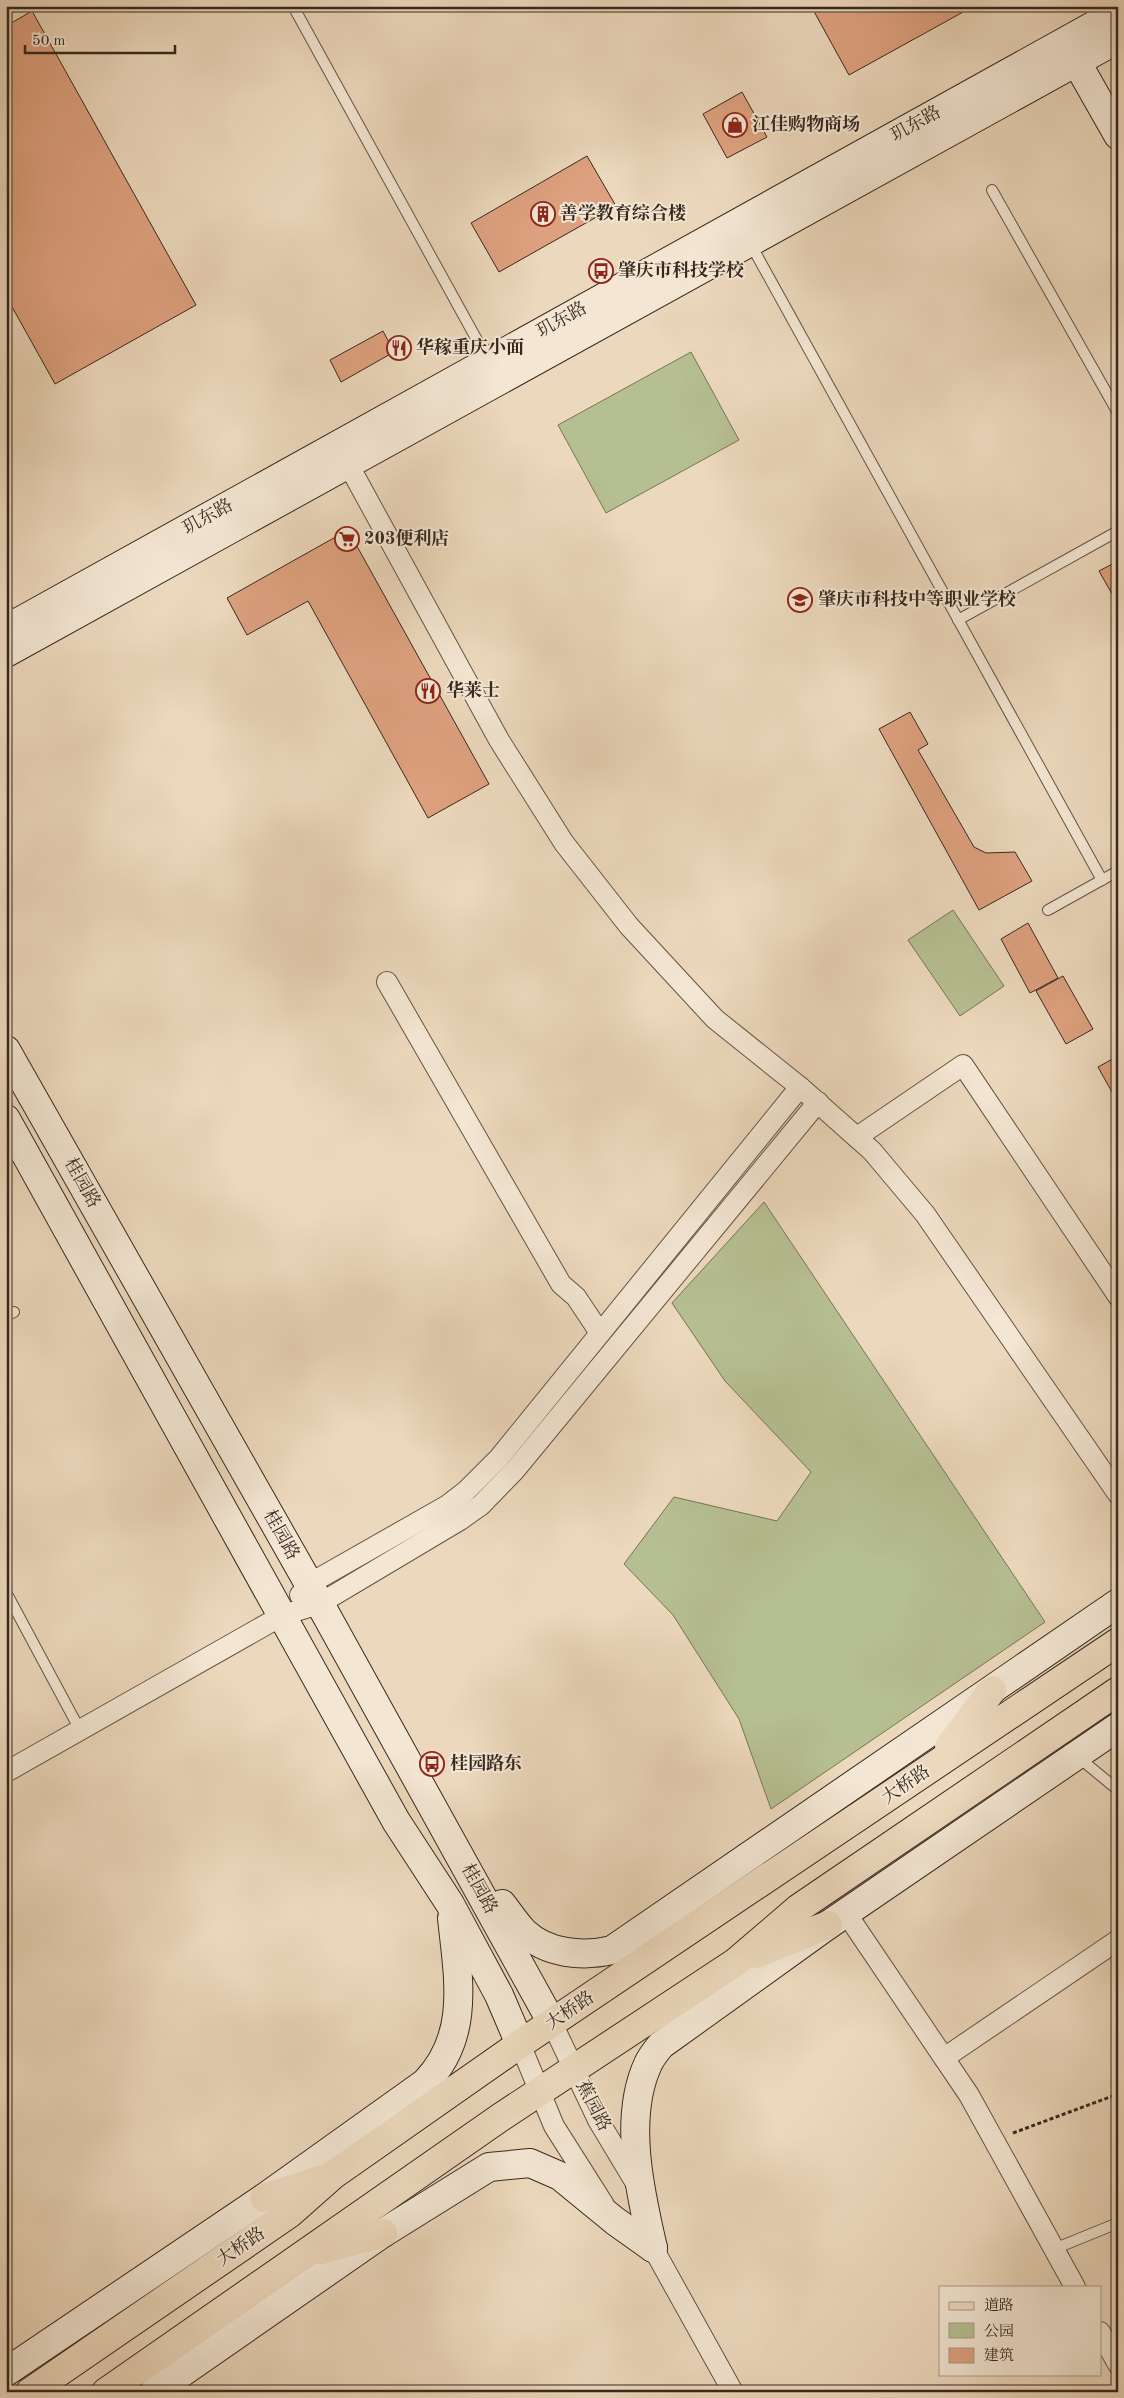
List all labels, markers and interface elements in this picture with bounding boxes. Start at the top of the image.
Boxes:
scale bar [25,22,175,54]
text: 50 m [32,34,66,49]
street label: 玑东路 [887,101,944,145]
shop icon: 江佳购物商场 [722,112,748,138]
place label: 江佳购物商场 [752,114,860,134]
building icon: 善学教育综合楼 [530,201,556,227]
place label: 善学教育综合楼 [560,203,686,223]
bus stop icon: 肇庆市科技学校 [588,258,614,284]
place label: 肇庆市科技学校 [618,260,744,280]
street label: 玑东路 [533,297,590,341]
restaurant icon: 华稼重庆小面 [386,335,412,361]
place label: 华稼重庆小面 [416,337,524,357]
street label: 玑东路 [179,494,236,538]
supermarket icon: 203便利店 [334,526,360,552]
place label: 203便利店 [364,528,449,548]
school or university icon: 肇庆市科技中等职业学校 [787,587,813,613]
place label: 肇庆市科技中等职业学校 [818,589,1016,609]
restaurant icon: 华莱士 [415,678,441,704]
place label: 华莱士 [446,680,500,700]
street label: 桂园路 [61,1154,105,1211]
street label: 桂园路 [260,1506,304,1563]
bus stop icon: 桂园路东 [419,1751,445,1777]
place label: 桂园路东 [450,1753,522,1773]
street label: 大桥路 [877,1761,933,1808]
street label: 桂园路 [458,1860,502,1917]
street label: 大桥路 [541,1987,597,2034]
street label: 蕉园路 [573,2077,615,2134]
street label: 大桥路 [212,2223,268,2270]
legend [939,2286,1102,2376]
text: 道路 [984,2297,1014,2314]
text: 公园 [984,2323,1014,2340]
text: 建筑 [984,2347,1014,2364]

